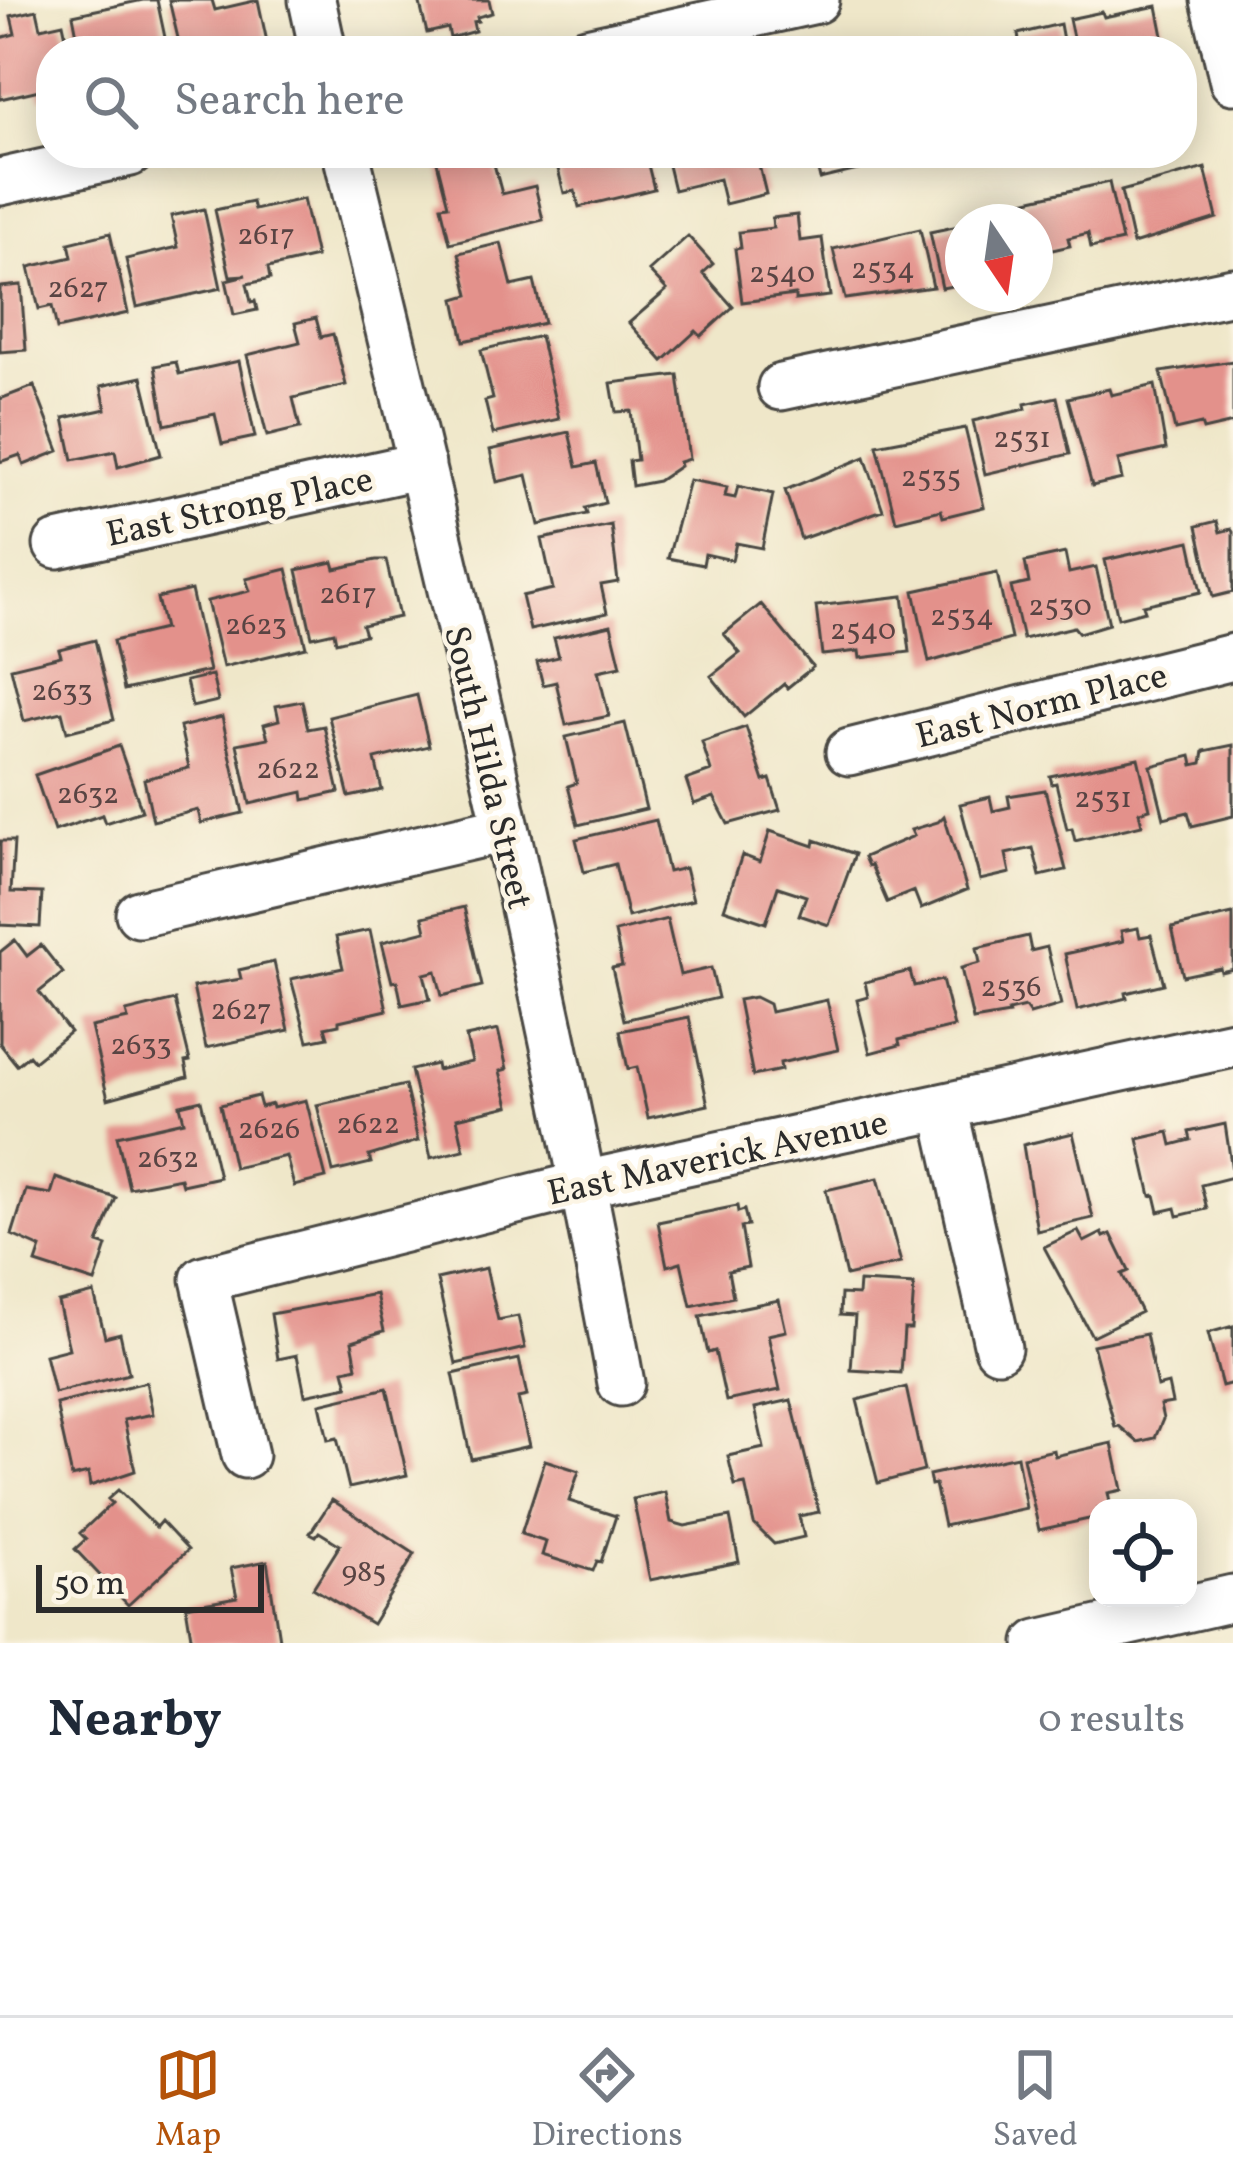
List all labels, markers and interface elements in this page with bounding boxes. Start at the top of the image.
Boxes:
search box [36,36,1197,168]
icon: search [78,69,144,135]
text: Search here [174,71,405,134]
north arrow [945,204,1053,312]
house number: 2617 [237,215,295,257]
house number: 2534 [851,249,915,291]
house number: 2540 [749,253,815,295]
house number: 2627 [47,268,109,310]
house number: 2531 [993,418,1051,460]
street label: East Strong Place [102,456,378,562]
house number: 2535 [901,457,961,499]
house number: 2617 [319,574,377,616]
house number: 2530 [1028,586,1092,628]
house number: 2534 [930,596,994,638]
house number: 2623 [225,605,287,647]
house number: 2540 [830,610,896,652]
street label: South Hilda Street [429,621,543,914]
street label: East Norm Place [911,652,1173,763]
house number: 2633 [31,671,93,713]
house number: 2622 [256,749,320,791]
house number: 2632 [57,774,119,816]
house number: 2531 [1074,778,1132,820]
house number: 2536 [980,967,1042,1009]
house number: 2627 [210,990,272,1032]
house number: 2633 [110,1025,172,1067]
street label: East Maverick Avenue [543,1099,893,1220]
house number: 2622 [336,1104,400,1146]
house number: 2626 [238,1109,300,1151]
house number: 2632 [137,1138,199,1180]
map controls [1089,1499,1197,1607]
button: locate [1089,1499,1197,1607]
house number: 985 [342,1552,386,1594]
scale bar [36,1559,264,1612]
text: 50 m [54,1563,125,1609]
text: Nearby [48,1686,222,1757]
text: 0 results [1038,1694,1185,1748]
tab: Map [155,2042,221,2160]
tab: Directions [531,2042,683,2160]
tab: Saved [993,2042,1078,2160]

